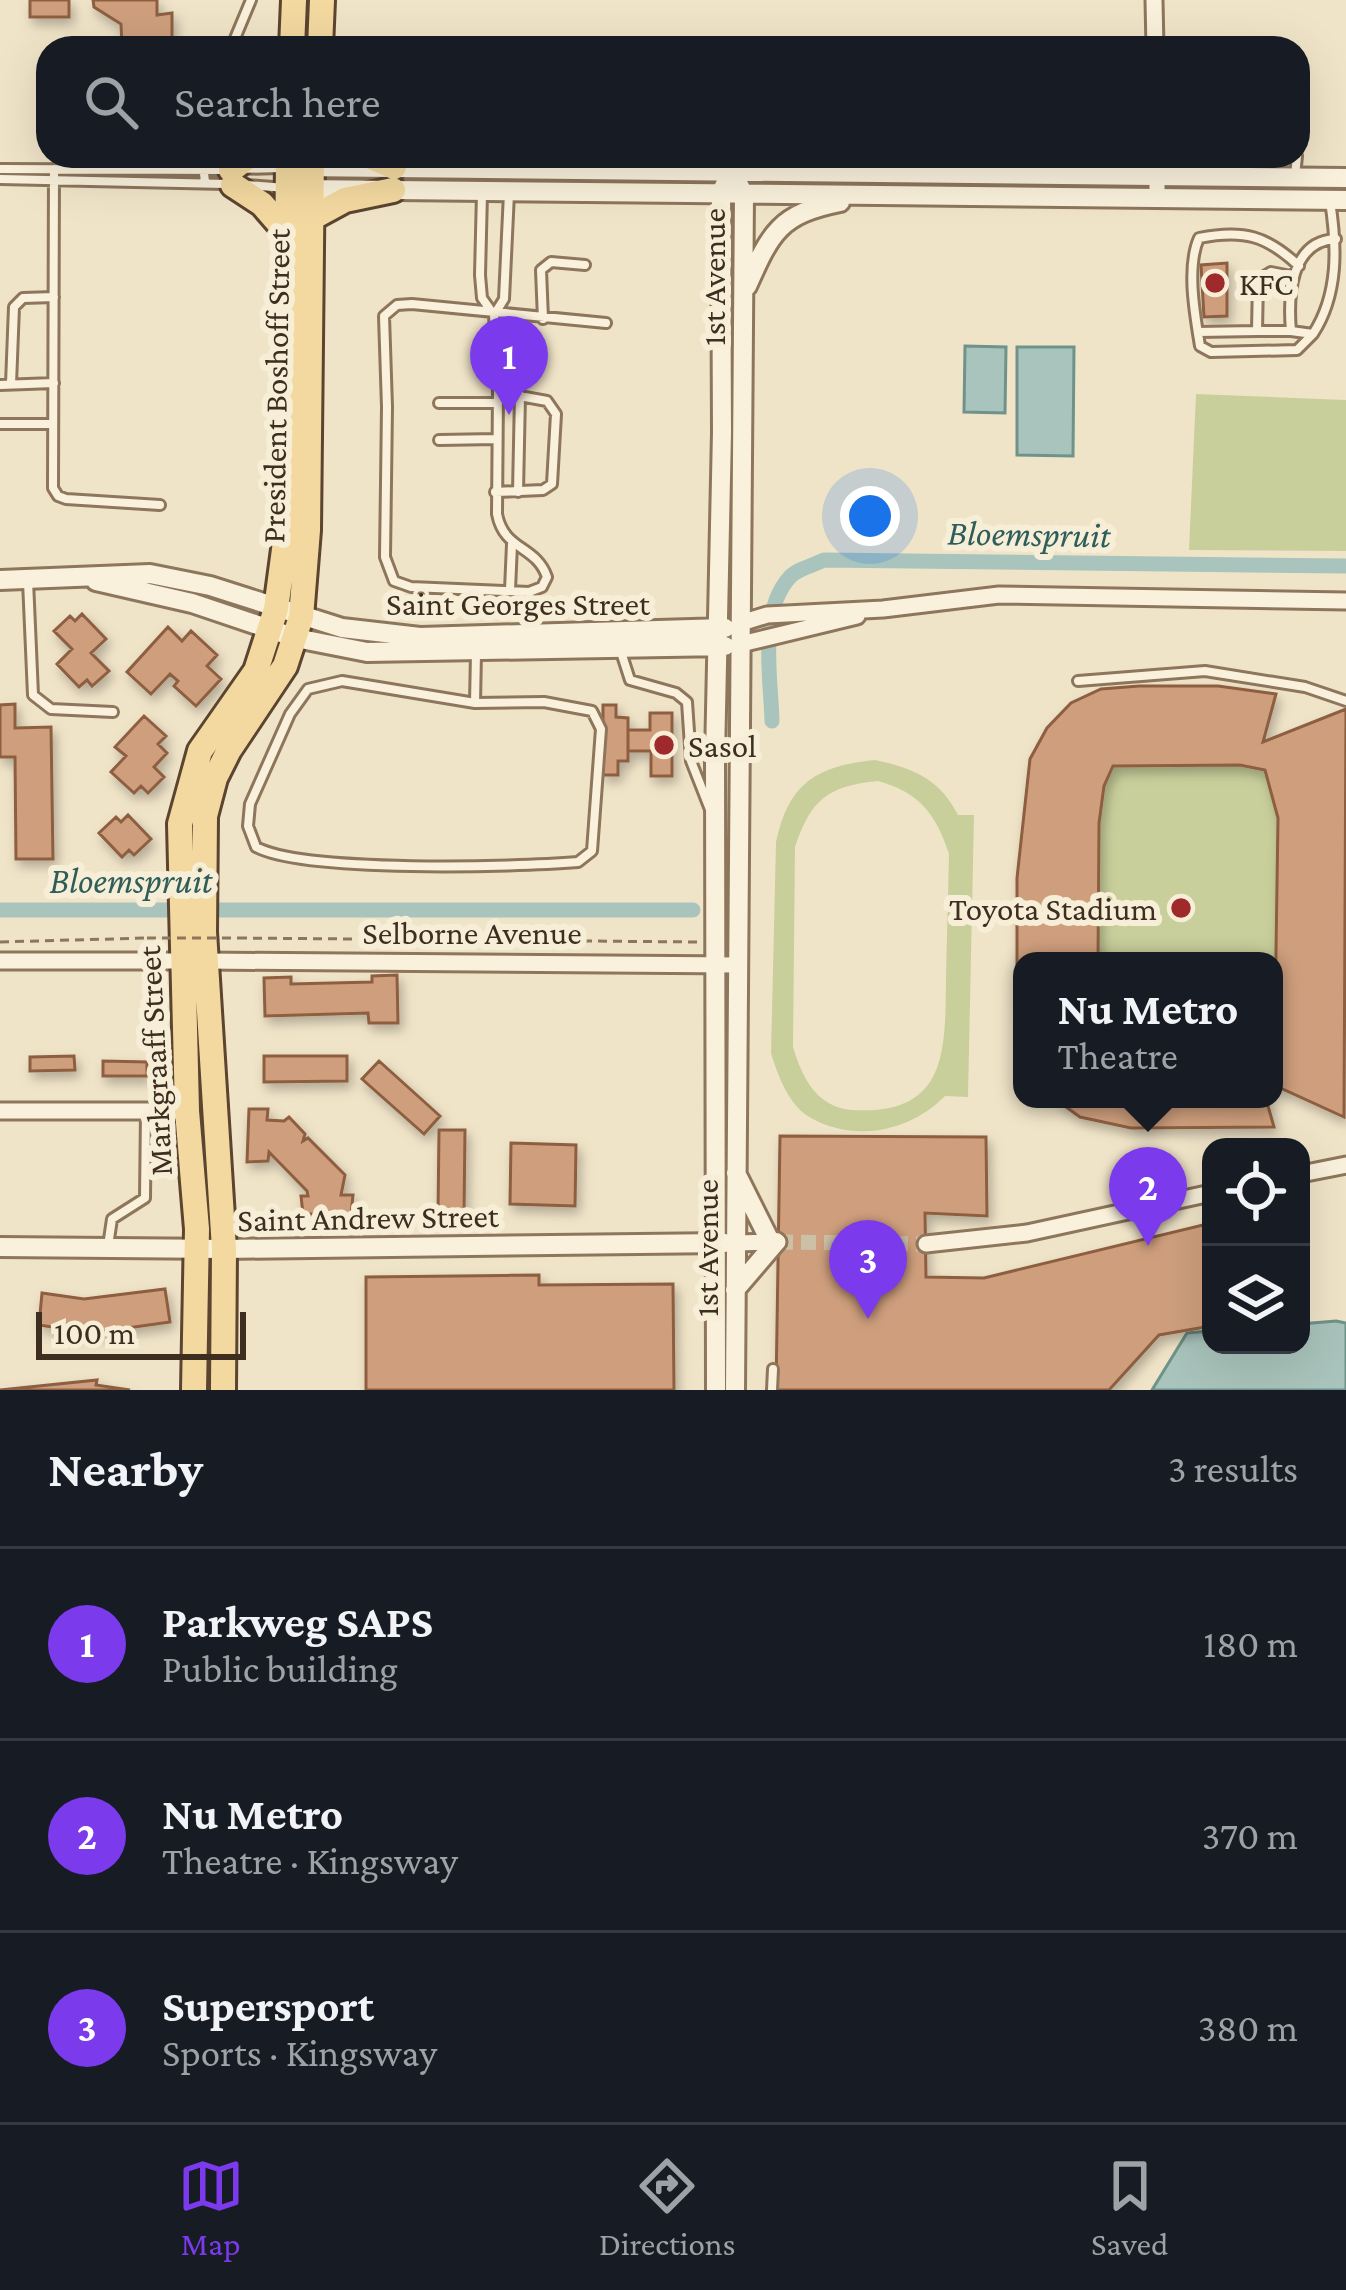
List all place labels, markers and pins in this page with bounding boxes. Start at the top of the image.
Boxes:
place label: KFC [1239,265,1294,302]
marker: KFC [1202,270,1228,296]
pin: 1 [470,316,548,415]
place label: Sasol [688,727,757,764]
marker: Sasol [651,732,677,758]
place label: Toyota Stadium [949,890,1157,927]
marker: Toyota Stadium [1168,895,1194,921]
pin: 2 [1109,1147,1187,1246]
pin: 3 [829,1220,907,1319]

